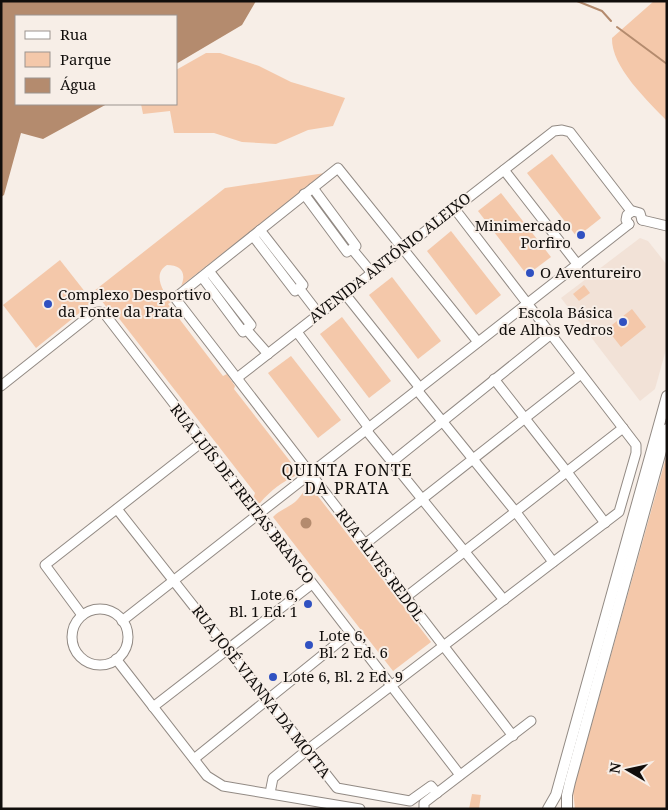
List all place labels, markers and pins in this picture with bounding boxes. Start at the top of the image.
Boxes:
place label: Minimercado Porfiro [475,215,571,252]
marker: Minimercado Porfiro [575,229,587,241]
place label: O Aventureiro [540,262,642,282]
marker: O Aventureiro [524,267,536,279]
place label: Complexo Desportivo da Fonte da Prata [58,284,211,321]
marker: Complexo Desportivo da Fonte da Prata [42,298,54,310]
place label: Escola Básica de Alhos Vedros [499,302,613,339]
marker: Escola Básica de Alhos Vedros [617,316,629,328]
place label: Lote 6, Bl. 1 Ed. 1 [229,584,298,621]
marker: Lote 6, Bl. 1 Ed. 1 [302,598,314,610]
place label: Lote 6, Bl. 2 Ed. 6 [319,625,388,662]
marker: Lote 6, Bl. 2 Ed. 6 [303,639,315,651]
place label: Lote 6, Bl. 2 Ed. 9 [283,666,403,686]
marker: Lote 6, Bl. 2 Ed. 9 [267,671,279,683]

